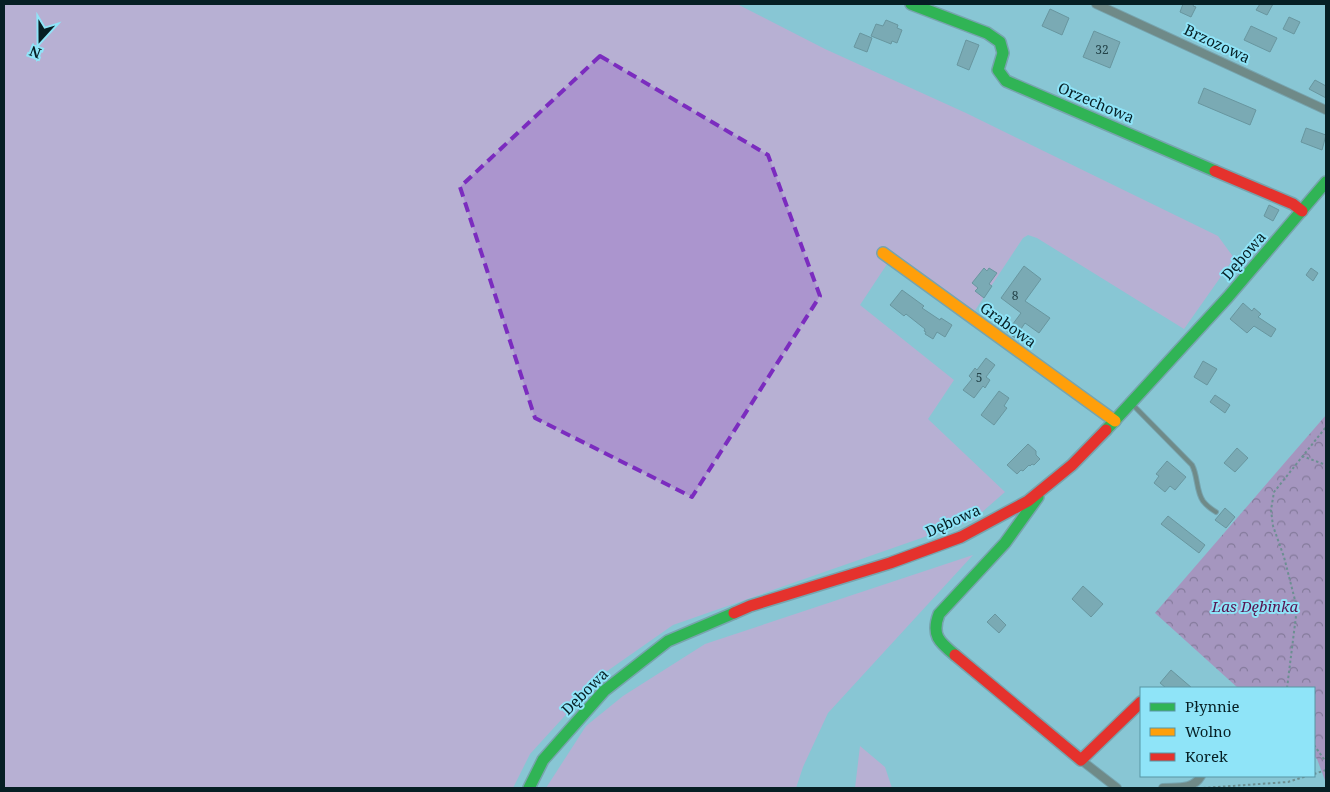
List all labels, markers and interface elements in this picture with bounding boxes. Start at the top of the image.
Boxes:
north arrow [15,15,65,65]
street label: Brzozowa [1181,19,1254,67]
house number: 32 [1095,41,1109,58]
text: N [27,42,44,63]
street label: Orzechowa [1055,77,1137,127]
street label: Dębowa [1217,227,1270,284]
house number: 8 [1012,287,1019,304]
street label: Grabowa [976,297,1041,351]
house number: 5 [976,369,982,386]
street label: Dębowa [922,499,983,541]
park label: Las Dębinka [1211,596,1298,616]
street label: Dębowa [557,664,612,719]
legend [1140,687,1315,777]
text: Płynnie [1185,696,1240,716]
text: Wolno [1185,721,1231,741]
text: Korek [1185,746,1228,766]

